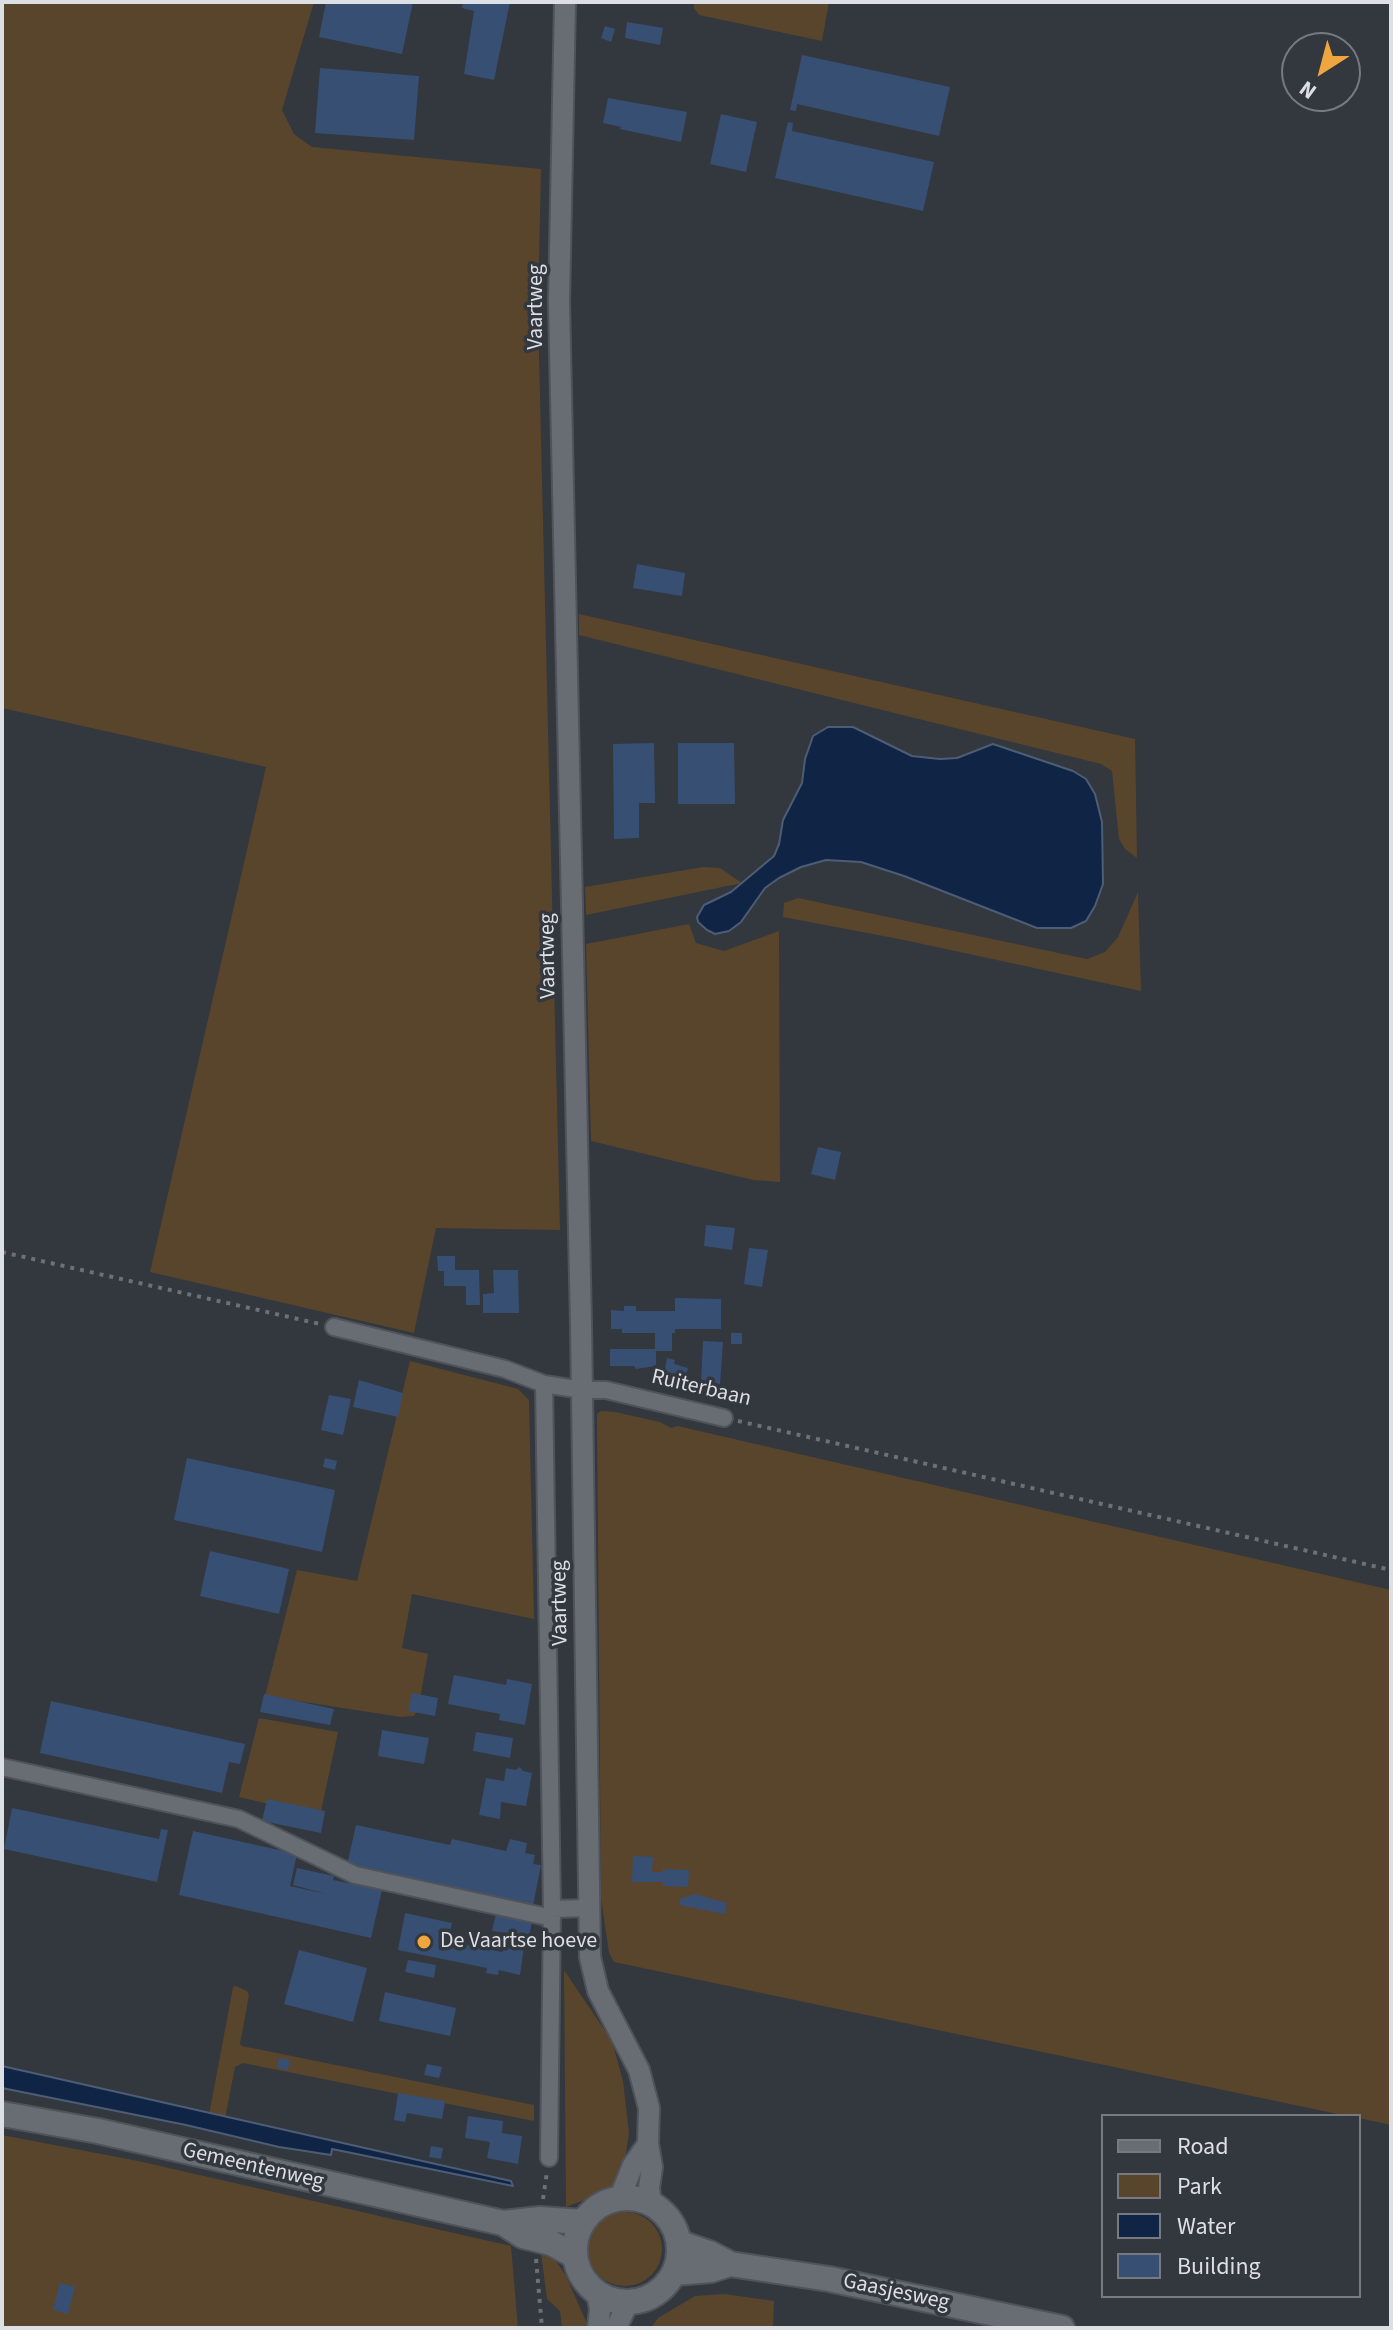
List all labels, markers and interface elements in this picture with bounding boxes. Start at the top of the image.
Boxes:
north arrow [1281,32,1361,112]
text: N [1293,73,1323,107]
street label: Vaartweg [524,264,550,350]
street label: Vaartweg [535,913,563,999]
street label: Ruiterbaan [649,1365,753,1413]
street label: Vaartweg [547,1560,575,1646]
place label: De Vaartse hoeve [440,1929,597,1955]
marker: De Vaartse hoeve [415,1933,433,1951]
legend [1101,2114,1361,2298]
text: Road [1177,2129,1229,2164]
street label: Gemeentenweg [180,2138,326,2196]
text: Park [1177,2169,1222,2204]
text: Water [1177,2209,1235,2244]
text: Building [1177,2249,1261,2284]
street label: Gaasjesweg [840,2269,952,2317]

